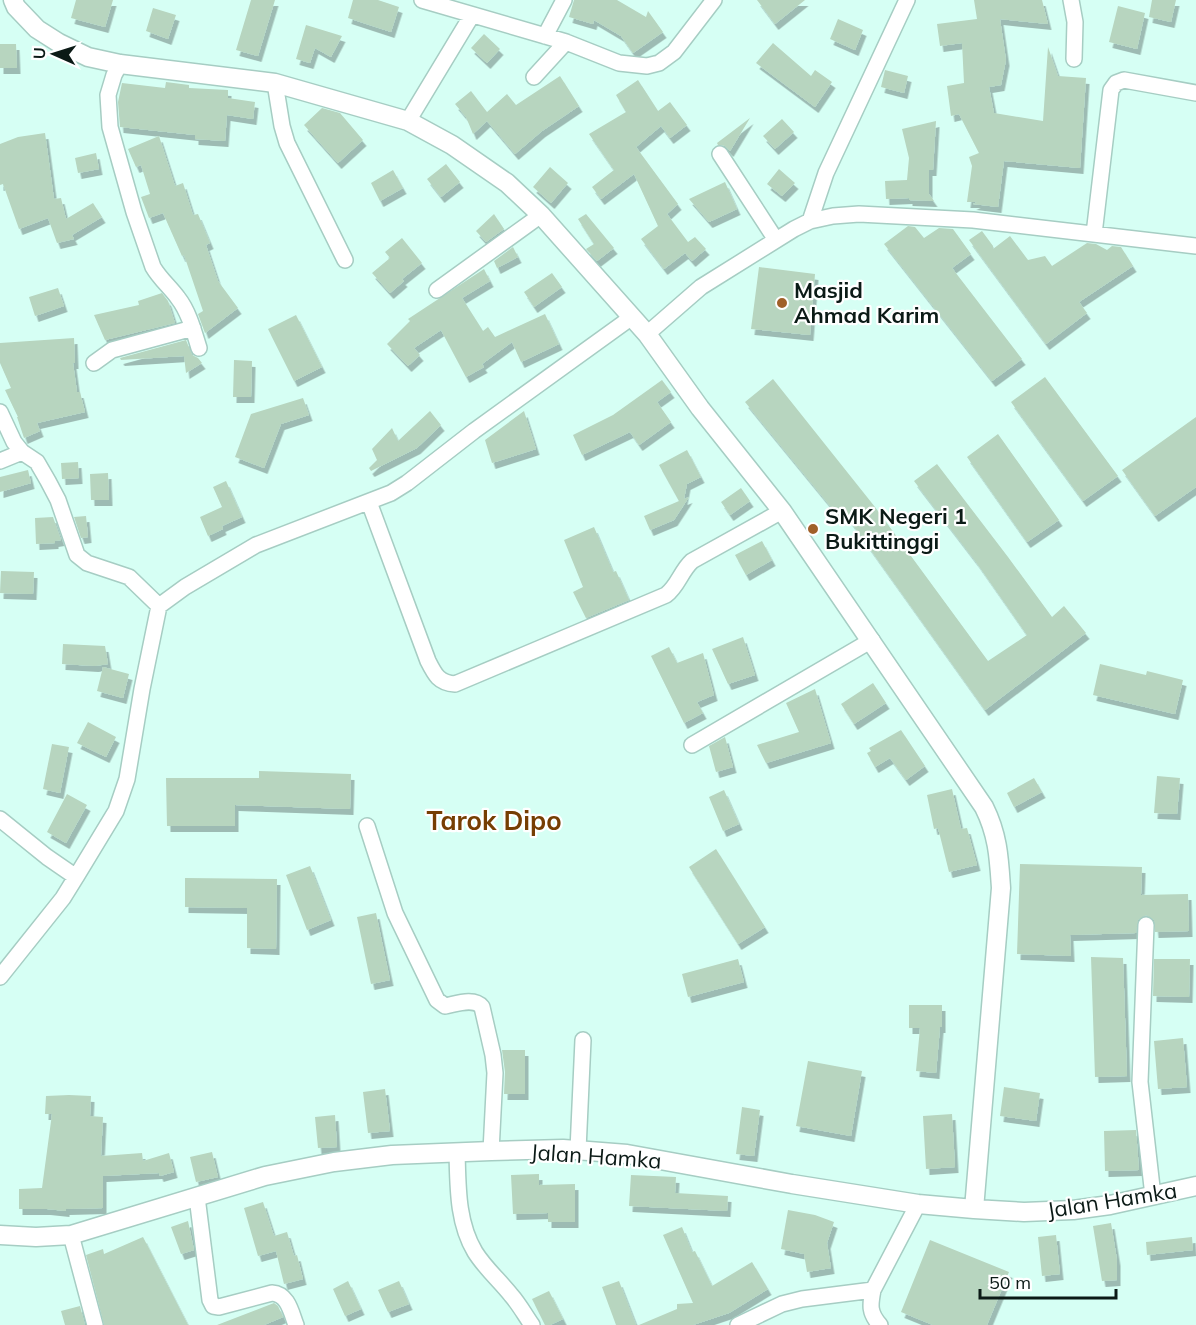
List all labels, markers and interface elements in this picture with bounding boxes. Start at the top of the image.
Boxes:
north arrow [24,24,84,84]
text: U [29,47,49,60]
place label: Masjid Ahmad Karim [794,276,939,329]
marker: Masjid Ahmad Karim [775,296,789,310]
place label: SMK Negeri 1 Bukittinggi [825,502,967,555]
marker: SMK Negeri 1 Bukittinggi [806,522,820,536]
district label: Tarok Dipo [426,804,562,837]
street label: Jalan Hamka [530,1137,662,1175]
street label: Jalan Hamka [1045,1176,1179,1224]
scale bar [980,1262,1116,1300]
text: 50 m [989,1271,1031,1294]

